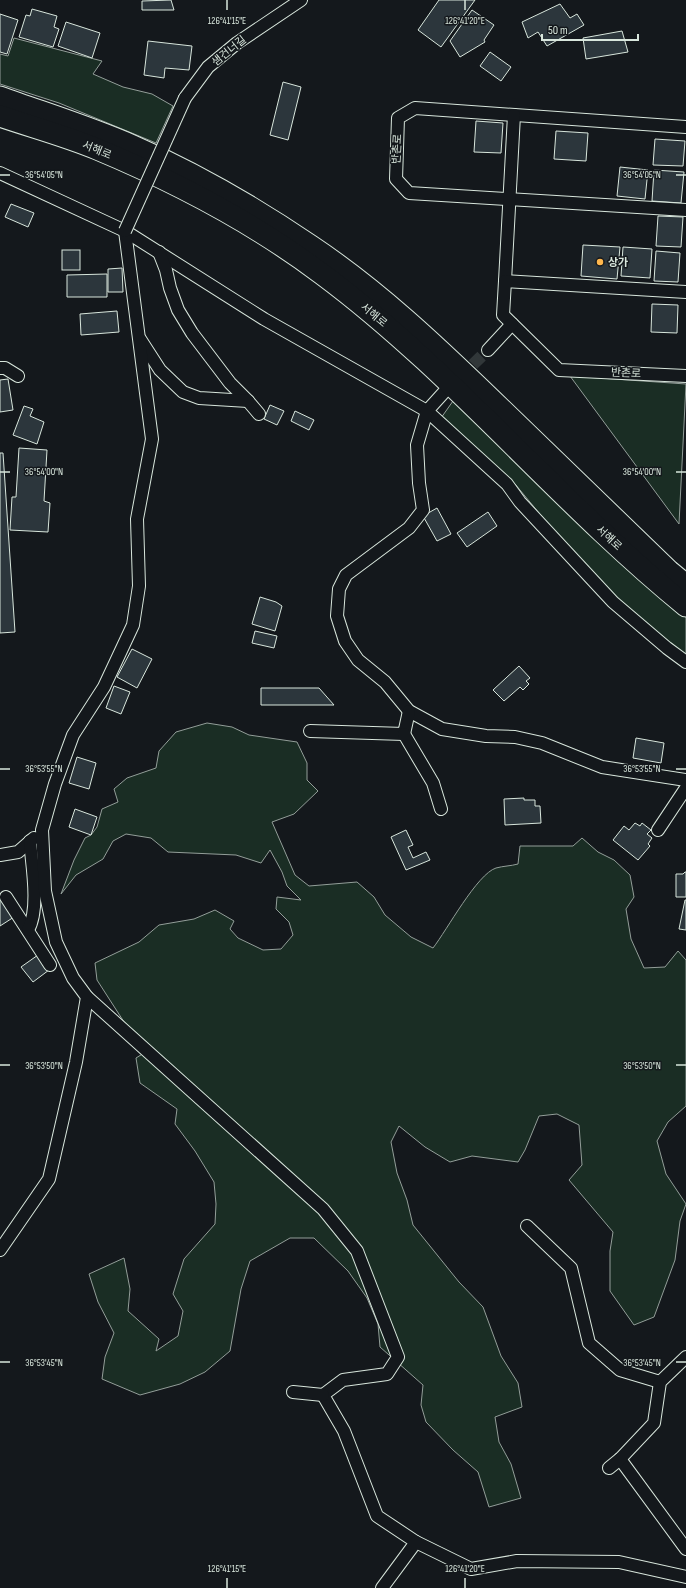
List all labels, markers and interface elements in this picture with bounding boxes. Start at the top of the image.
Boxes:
text: 126°41'15"E [208,15,246,27]
text: 126°41'20"E [445,15,485,27]
scale bar [542,16,638,42]
text: 50 m [548,23,568,38]
street label: 샘건너길 [209,33,249,69]
street label: 반촌로 [390,133,404,165]
street label: 서해로 [80,138,114,162]
text: 36°54'05"N [25,169,63,181]
text: 36°54'05"N [623,169,661,181]
place label: 상가 [608,256,628,269]
marker: 상가 [595,257,605,267]
street label: 서해로 [358,300,390,330]
street label: 반촌로 [610,366,642,380]
text: 36°54'00"N [25,466,63,478]
text: 36°54'00"N [623,466,661,478]
street label: 서해로 [593,523,625,553]
text: 36°53'55"N [25,763,63,775]
text: 36°53'55"N [623,763,661,775]
text: 36°53'50"N [25,1060,63,1072]
text: 36°53'50"N [623,1060,661,1072]
text: 36°53'45"N [25,1357,63,1369]
text: 36°53'45"N [623,1357,661,1369]
text: 126°41'15"E [208,1563,246,1575]
text: 126°41'20"E [445,1563,485,1575]

